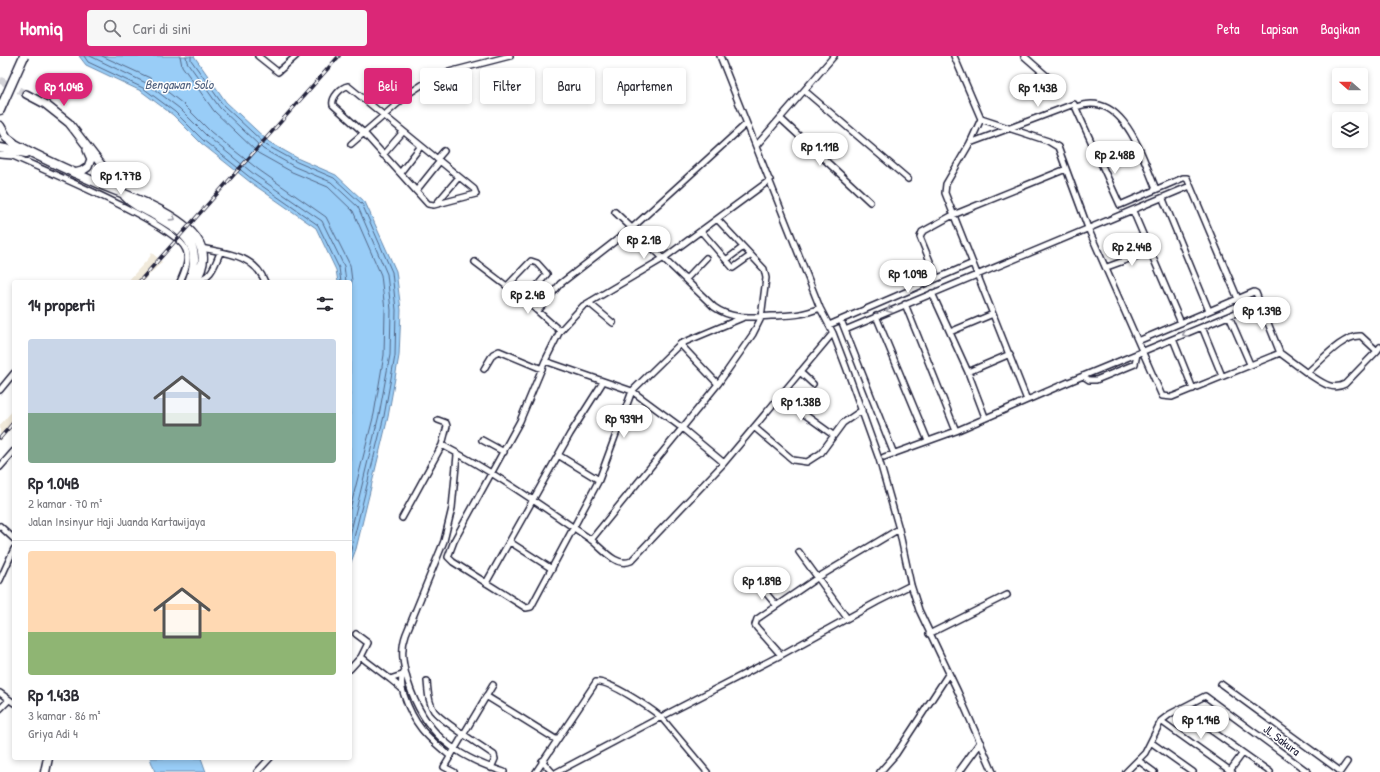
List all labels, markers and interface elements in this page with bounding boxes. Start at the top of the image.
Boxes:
search box [87,10,367,46]
text: Homiq [20,15,63,41]
icon: search [101,17,123,39]
text: Cari di sini [133,18,191,39]
text: Peta [1217,19,1239,38]
text: Lapisan [1261,19,1298,38]
text: Bagikan [1320,19,1360,38]
chip: Beli [364,68,412,104]
chip: Sewa [420,68,472,104]
chip: Filter [480,68,535,104]
chip: Baru [543,68,595,104]
chip: Apartemen [603,68,686,104]
north arrow [1332,68,1368,104]
map controls [1332,68,1368,148]
pin: Rp 1.04B [23,73,105,107]
pin: Rp 1.43B [997,74,1079,108]
water label: Bengawan Solo [145,75,215,94]
text: Rp 1.04B [44,77,84,95]
text: Rp 1.43B [1018,78,1058,96]
button: layers [1332,112,1368,148]
pin: Rp 1.11B [779,133,861,167]
text: Rp 1.11B [801,137,839,155]
pin: Rp 2.48B [1074,141,1156,175]
text: Rp 2.48B [1095,145,1135,163]
pin: Rp 1.77B [80,162,162,196]
text: Rp 1.77B [100,166,142,184]
one-way arrow [169,213,176,220]
pin: Rp 2.1B [607,226,681,260]
text: Rp 2.1B [627,230,661,248]
pin: Rp 2.44B [1091,233,1173,267]
text: Rp 2.44B [1112,237,1152,255]
pin: Rp 1.09B [867,260,949,294]
text: Rp 1.09B [888,264,928,282]
pin: Rp 2.4B [491,281,565,315]
text: Rp 2.4B [511,285,545,303]
text: 14 properti [28,293,95,316]
icon: filters [314,293,336,315]
pin: Rp 1.39B [1221,297,1303,331]
text: Rp 1.39B [1242,301,1282,319]
one-way arrow [886,306,893,314]
one-way arrow [1182,330,1189,338]
icon: home [146,365,218,437]
pin: Rp 1.38B [760,388,842,422]
text: Rp 1.38B [781,392,821,410]
pin: Rp 939M [587,405,661,439]
text: Rp 939M [605,409,643,427]
text: Rp 1.04B [28,471,79,494]
text: 2 kamar · 70 m² [28,494,102,512]
text: Jalan Insinyur Haji Juanda Kartawijaya [28,512,205,530]
pin: Rp 1.89B [721,567,803,601]
text: Rp 1.89B [743,571,781,589]
icon: home [146,577,218,649]
text: Rp 1.43B [28,683,79,706]
text: 3 kamar · 86 m² [28,706,100,724]
pin: Rp 1.14B [1160,706,1242,740]
text: Rp 1.14B [1182,710,1220,728]
street label: Jl. Sakura [1260,720,1304,760]
text: Griya Adi 4 [28,724,78,742]

